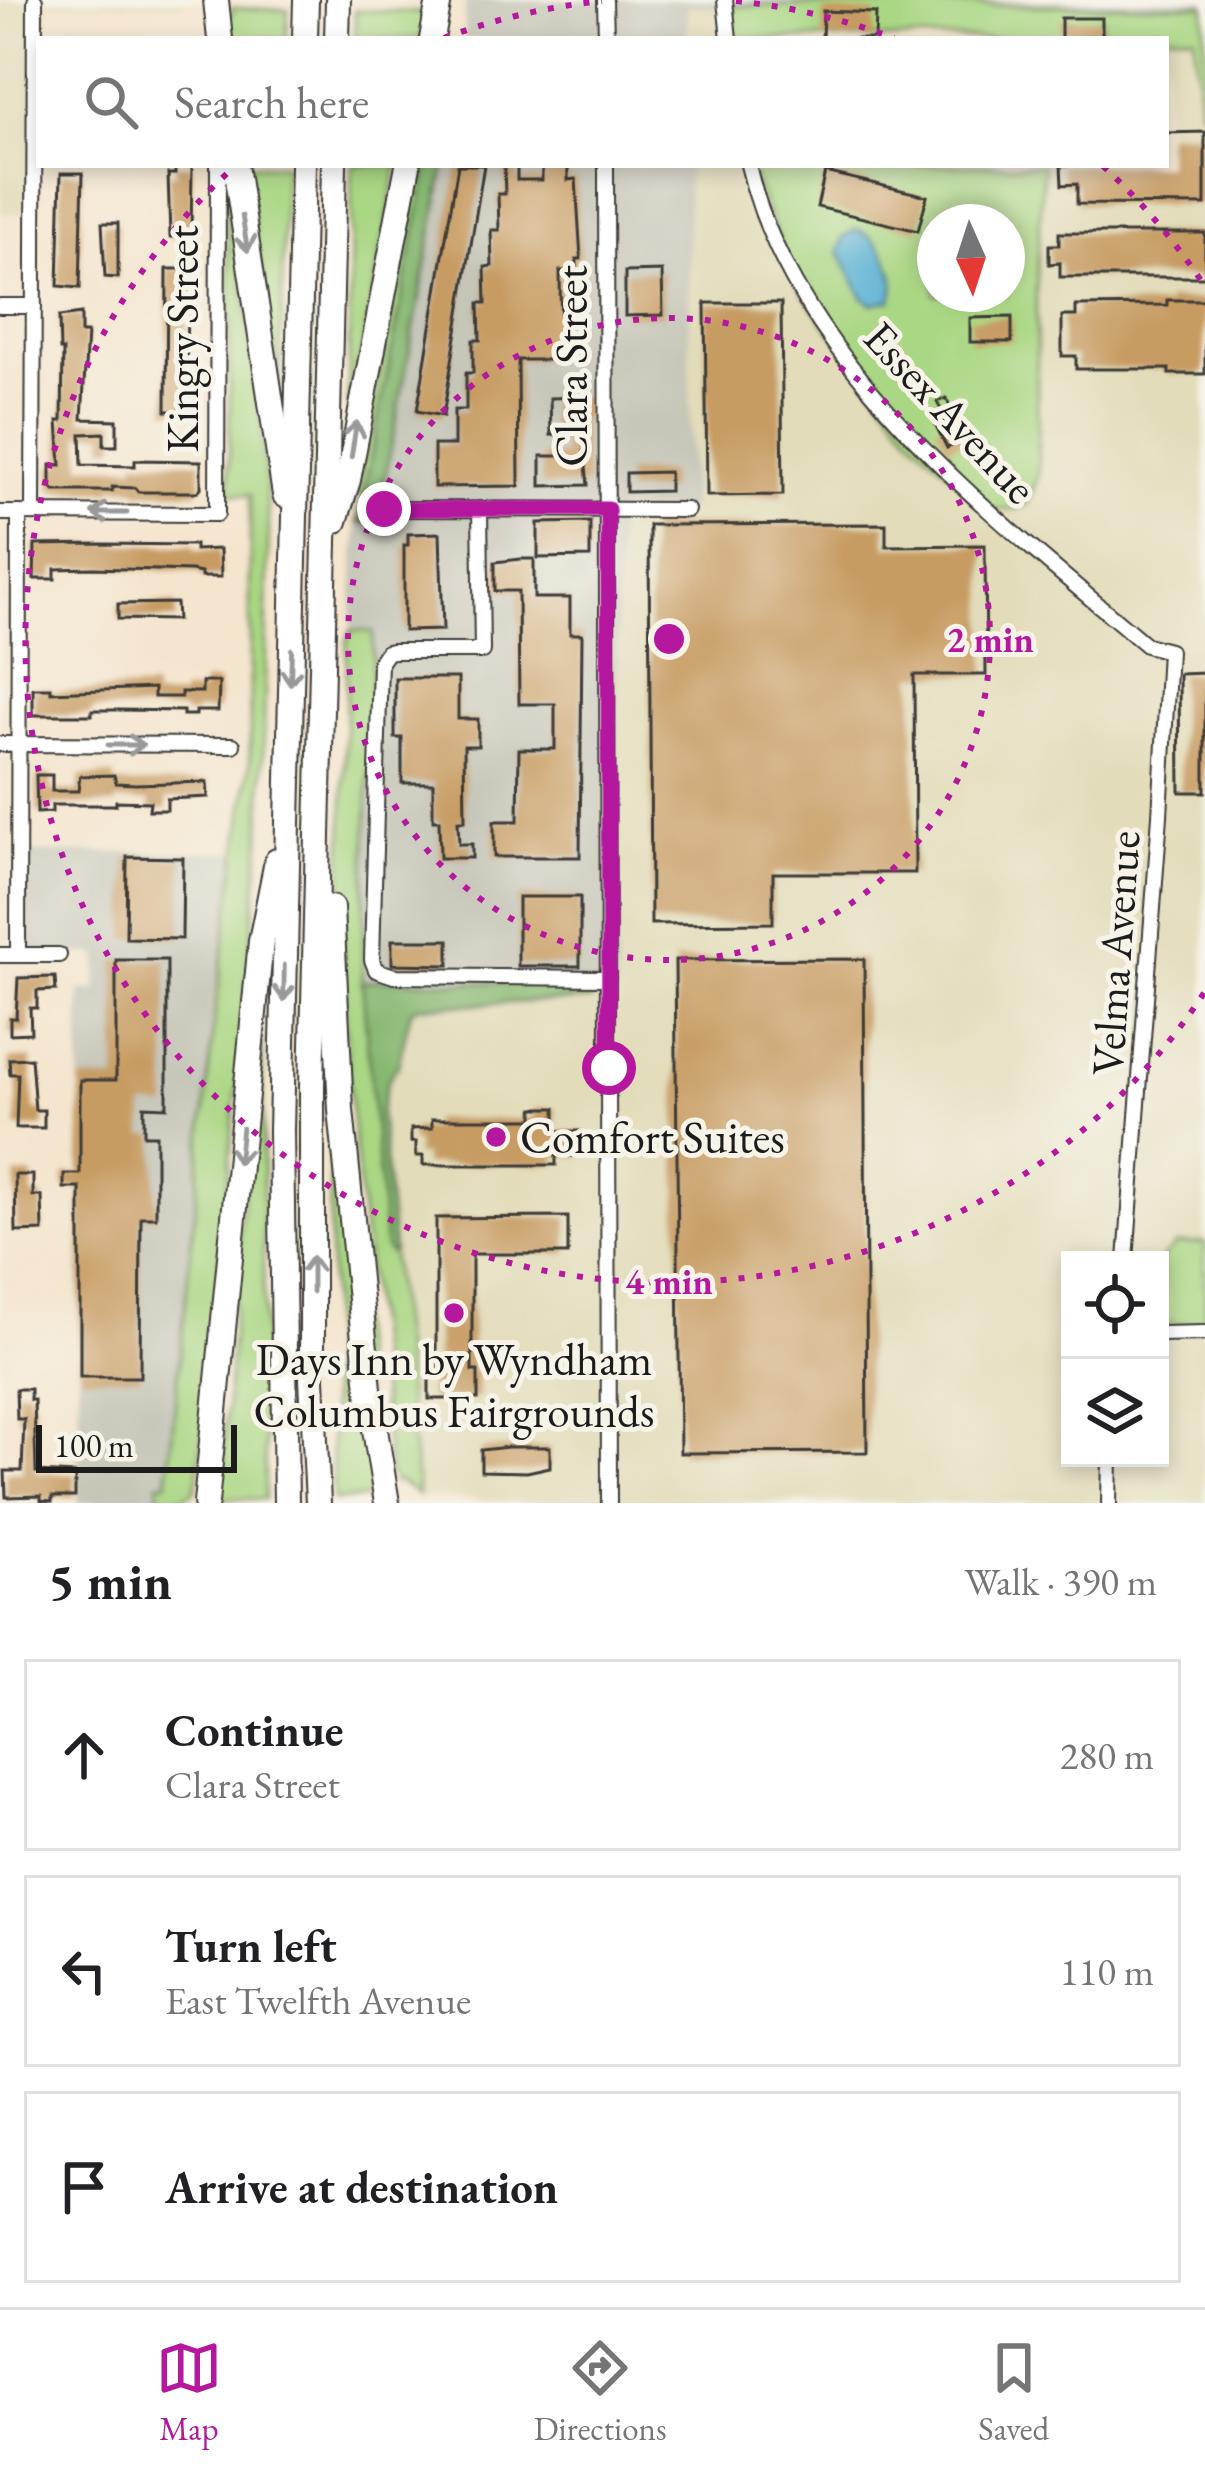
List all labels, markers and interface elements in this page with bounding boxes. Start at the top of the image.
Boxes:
search box [36,36,1169,168]
icon: search [78,69,144,135]
text: Search here [174,73,369,131]
north arrow [917,204,1025,312]
one-way arrow [235,214,258,253]
street label: Kingry Street [153,225,211,453]
street label: Clara Street [542,265,600,467]
street label: Essex Avenue [852,309,1050,515]
one-way arrow [343,420,366,459]
route end [357,482,411,536]
one-way arrow [90,502,129,524]
text: 2 min [946,616,1034,663]
centre of rings [648,618,690,660]
one-way arrow [280,647,303,686]
one-way arrow [106,734,145,756]
street label: Velma Avenue [1078,829,1152,1077]
one-way arrow [273,963,295,1002]
route start [582,1041,636,1095]
place label: Comfort Suites [520,1108,785,1166]
marker: Comfort Suites [483,1124,509,1150]
one-way arrow [228,1126,251,1165]
map controls [1061,1251,1169,1467]
button: locate [1061,1251,1169,1359]
one-way arrow [301,1255,323,1294]
text: 4 min [625,1258,713,1305]
marker: Days Inn by Wyndham Columbus Fairgrounds [441,1300,467,1326]
place label: Days Inn by Wyndham Columbus Fairgrounds [254,1330,654,1440]
button: layers [1061,1359,1169,1467]
scale bar [36,1419,237,1472]
text: 100 m [54,1424,134,1467]
text: 5 min [48,1548,172,1614]
text: Walk · 390 m [964,1556,1157,1607]
text: Continue [165,1701,343,1759]
icon: ahead [51,1722,117,1788]
text: 280 m [1060,1730,1154,1781]
text: Clara Street [165,1759,340,1810]
text: Turn left [165,1917,337,1975]
icon: left [51,1938,117,2004]
text: 110 m [1060,1946,1154,1997]
text: East Twelfth Avenue [165,1975,471,2026]
icon: arrive [51,2154,117,2220]
text: Arrive at destination [165,2158,558,2216]
tab: Map [156,2335,222,2450]
tab: Directions [534,2335,667,2450]
tab: Saved [978,2335,1049,2450]

